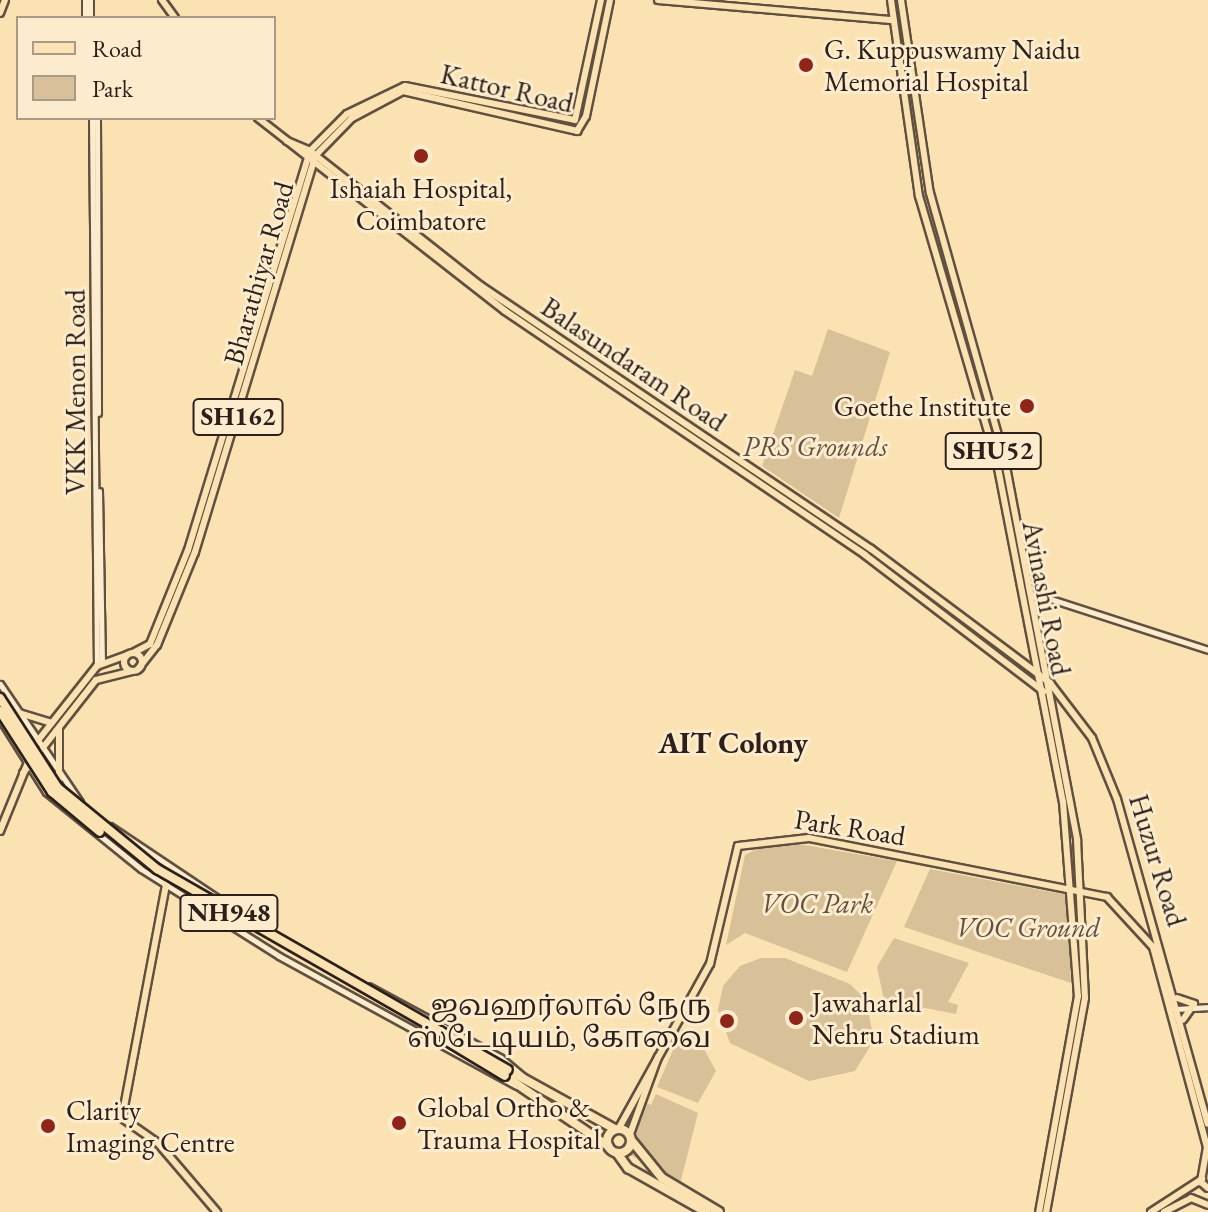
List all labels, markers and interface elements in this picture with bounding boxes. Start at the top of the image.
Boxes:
legend [16,16,276,120]
place label: G. Kuppuswamy Naidu Memorial Hospital [824,32,1081,98]
text: Road [92,33,142,64]
marker: G. Kuppuswamy Naidu Memorial Hospital [795,54,817,76]
street label: Kattor Road [437,56,577,120]
text: Park [92,73,133,104]
marker: Ishaiah Hospital, Coimbatore [410,145,432,167]
place label: Ishaiah Hospital, Coimbatore [330,171,512,237]
street label: Bharathiyar Road [216,177,300,369]
street label: VKK Menon Road [58,289,92,495]
street label: Balasundaram Road [535,290,733,438]
place label: Goethe Institute [834,389,1011,423]
road number: SH162 [192,395,284,439]
marker: Goethe Institute [1018,397,1036,415]
park label: PRS Grounds [742,429,888,463]
road number: SHU52 [943,429,1043,473]
street label: Avinashi Road [1016,518,1078,678]
district label: AIT Colony [658,725,808,761]
street label: Huzur Road [1122,790,1194,930]
street label: Park Road [792,802,908,852]
park label: VOC Park [761,886,873,920]
road number: NH948 [179,891,279,935]
park label: VOC Ground [956,910,1100,944]
place label: Jawaharlal Nehru Stadium [812,985,980,1051]
place label: ஜவஹர்லால் நேரு ஸ்டேடியம், கோவை [407,988,711,1054]
marker: Jawaharlal Nehru Stadium [787,1009,805,1027]
marker: ஜவஹர்லால் நேரு ஸ்டேடியம், கோவை [718,1012,736,1030]
place label: Global Ortho & Trauma Hospital [417,1090,600,1156]
place label: Clarity Imaging Centre [66,1093,235,1159]
marker: Global Ortho & Trauma Hospital [388,1112,410,1134]
marker: Clarity Imaging Centre [37,1115,59,1137]

